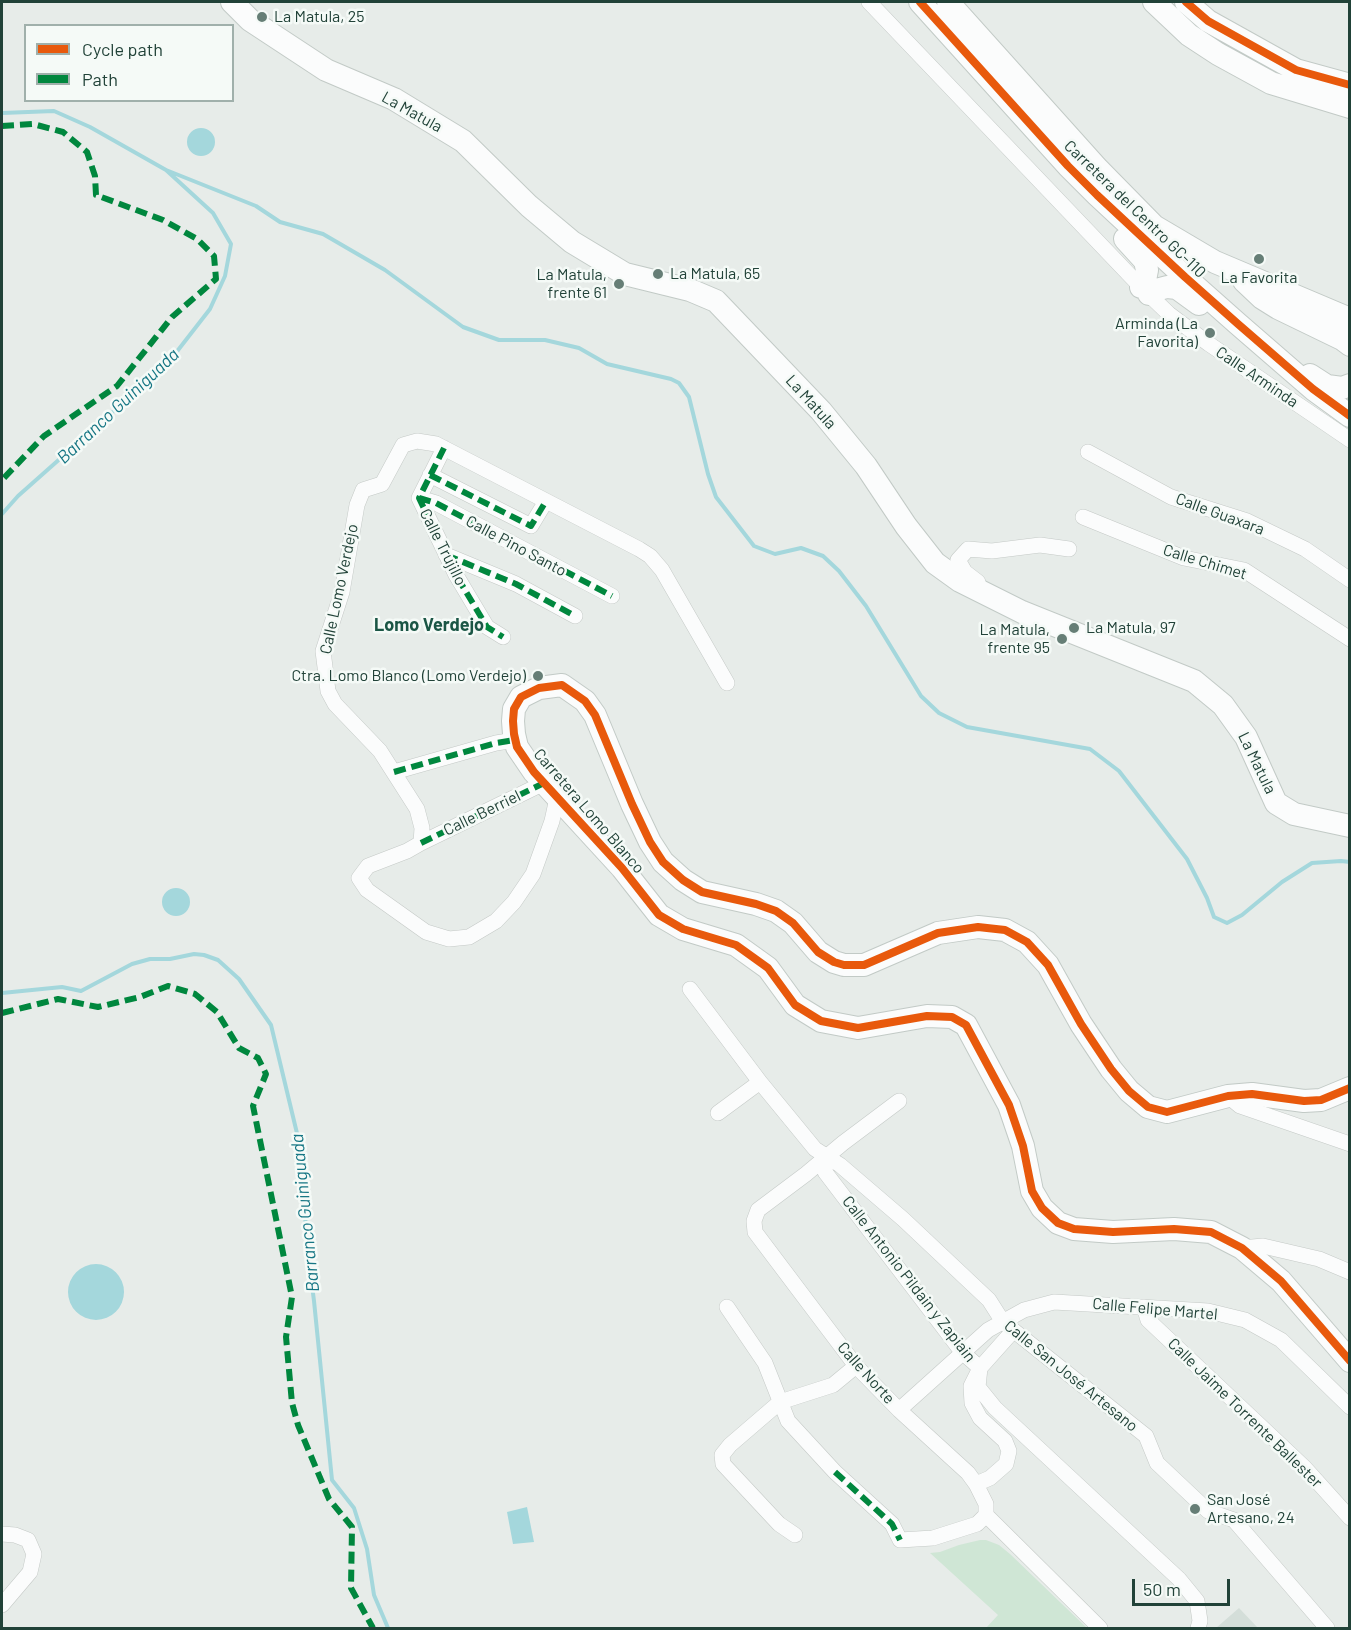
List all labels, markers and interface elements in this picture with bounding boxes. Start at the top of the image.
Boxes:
place label: La Matula, 25 [274,7,364,27]
marker: La Matula, 25 [255,10,269,24]
legend [24,24,234,102]
text: Cycle path [82,38,163,60]
text: Path [82,68,118,90]
street label: La Matula [378,88,446,136]
street label: Carretera del Centro GC-110 [1060,136,1210,282]
marker: La Favorita [1252,252,1266,266]
place label: La Matula, 65 [670,264,760,284]
place label: La Matula, frente 61 [537,265,607,303]
marker: La Matula, 65 [651,267,665,281]
place label: La Favorita [1220,268,1298,288]
marker: La Matula, frente 61 [612,277,626,291]
place label: Arminda (La Favorita) [1115,314,1198,352]
marker: Arminda (La Favorita) [1203,326,1217,340]
street label: Calle Arminda [1212,342,1302,412]
water label: Barranco Guiniguada [52,344,184,468]
street label: La Matula [782,371,840,433]
street label: Calle Guaxara [1173,489,1267,539]
street label: Calle Trujillo [415,505,471,589]
street label: Calle Pino Santo [462,511,570,581]
street label: Calle Lomo Verdejo [316,522,362,656]
street label: Calle Chimet [1161,540,1249,584]
district label: Lomo Verdejo [374,614,484,636]
place label: La Matula, 97 [1086,618,1176,638]
place label: La Matula, frente 95 [980,620,1050,658]
marker: La Matula, 97 [1067,621,1081,635]
marker: La Matula, frente 95 [1055,632,1069,646]
place label: Ctra. Lomo Blanco (Lomo Verdejo) [291,666,526,686]
marker: Ctra. Lomo Blanco (Lomo Verdejo) [531,669,545,683]
street label: La Matula [1234,729,1280,797]
street label: Carretera Lomo Blanco [530,745,648,877]
street label: Calle Berriel [440,786,524,840]
water label: Barranco Guiniguada [286,1133,324,1293]
street label: Calle Antonio Pildain y Zapiain [838,1192,980,1366]
street label: Calle Felipe Martel [1092,1294,1218,1324]
street label: Calle San José Artesano [1000,1316,1142,1436]
street label: Calle Jaime Torrente Ballester [1164,1334,1326,1492]
street label: Calle Norte [833,1338,899,1408]
place label: San José Artesano, 24 [1207,1490,1295,1528]
marker: San José Artesano, 24 [1188,1502,1202,1516]
scale bar [1135,1567,1232,1605]
text: 50 m [1143,1578,1181,1600]

